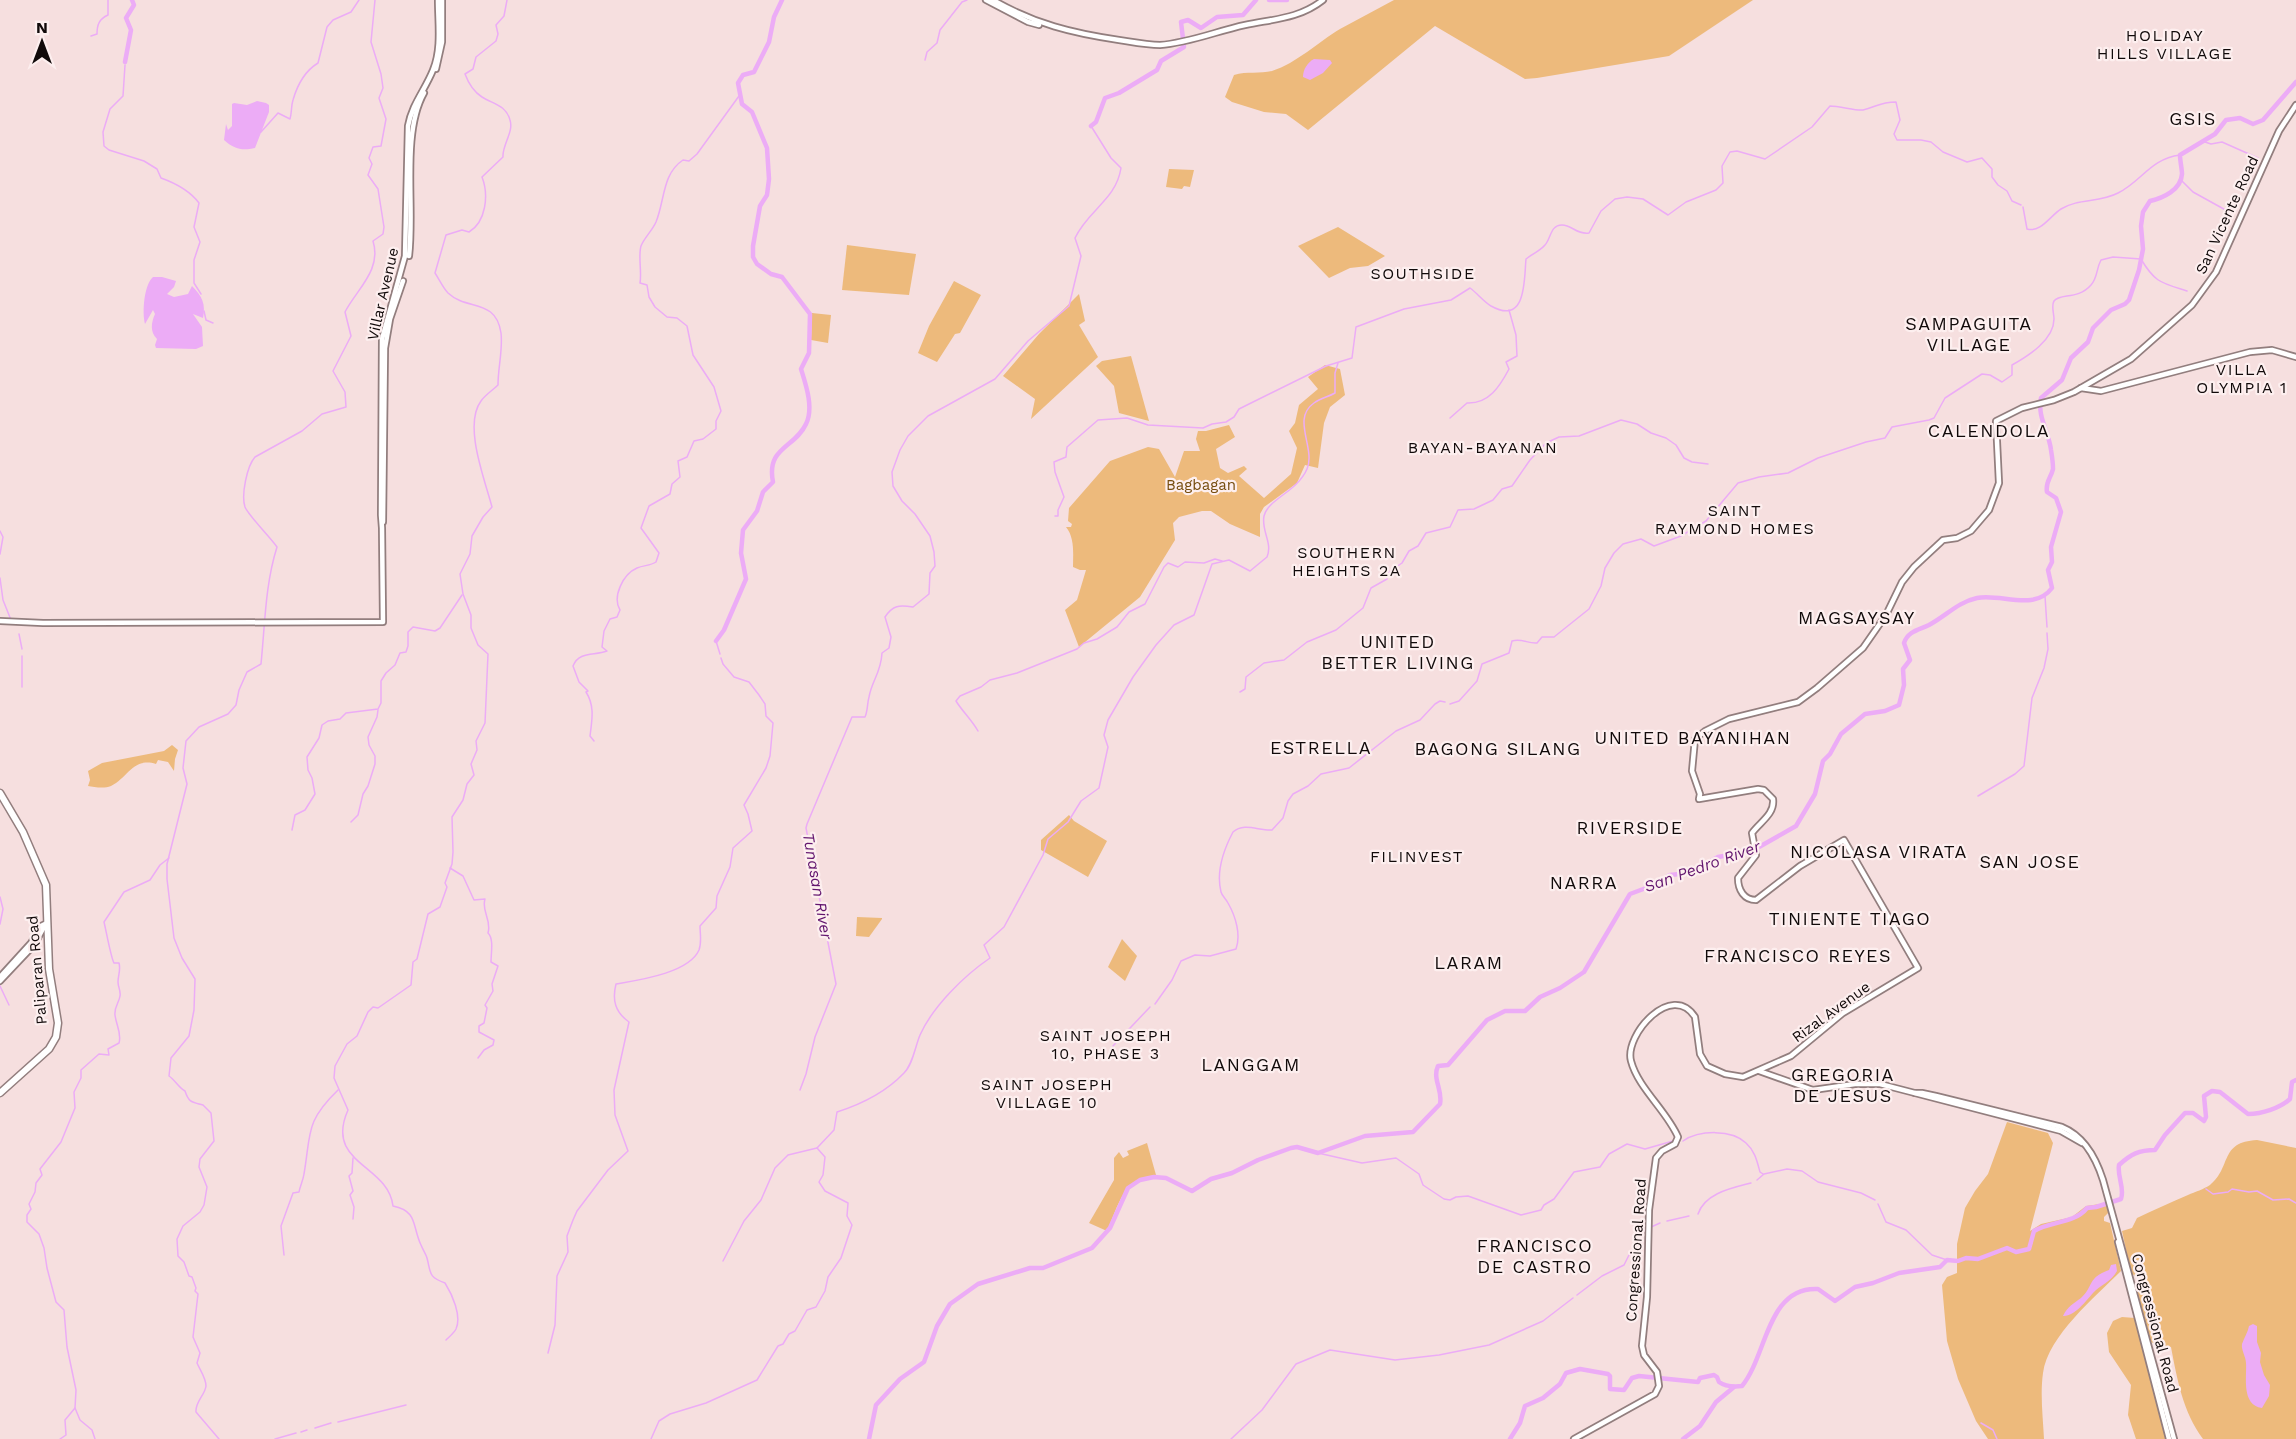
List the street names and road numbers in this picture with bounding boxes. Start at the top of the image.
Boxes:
street label: San Vicente Road [2192,153,2262,277]
street label: Villar Avenue [364,246,402,342]
street label: Paliparan Road [23,915,51,1025]
street label: Rizal Avenue [1788,978,1874,1046]
street label: Congressional Road [1622,1178,1650,1322]
street label: Congressional Road [2128,1251,2182,1395]

